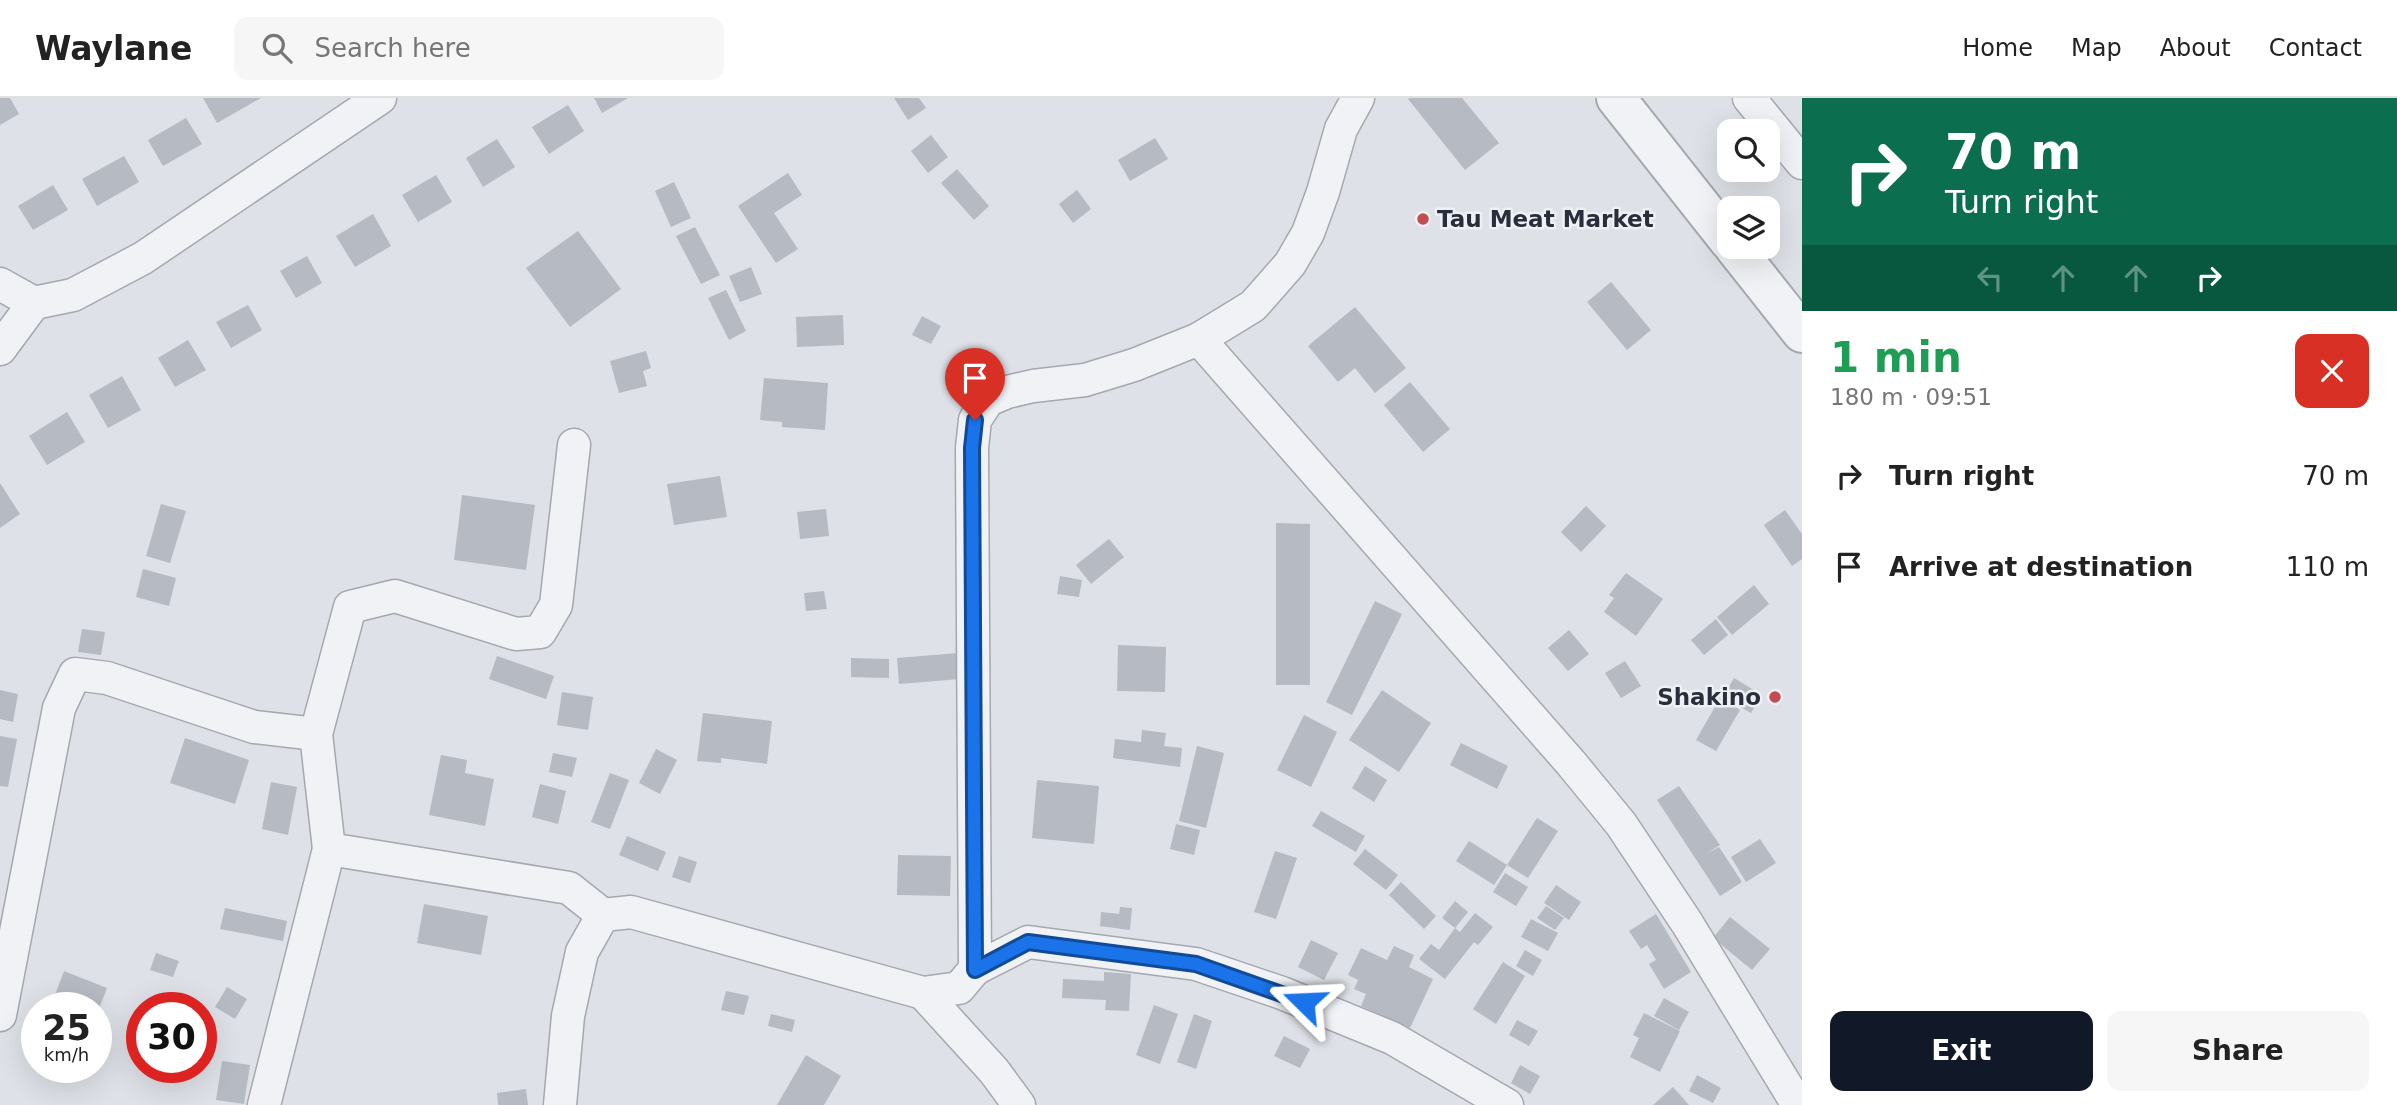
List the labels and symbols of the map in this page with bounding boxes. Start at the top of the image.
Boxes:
place label: Tau Meat Market [1437,206,1654,232]
marker: Tau Meat Market [1415,211,1431,227]
pin [945,348,1005,420]
place label: Shakino [1657,684,1761,710]
marker: Shakino [1767,689,1783,705]
position arrow [1267,965,1341,1039]
speed limit sign: 30 [126,992,217,1083]

